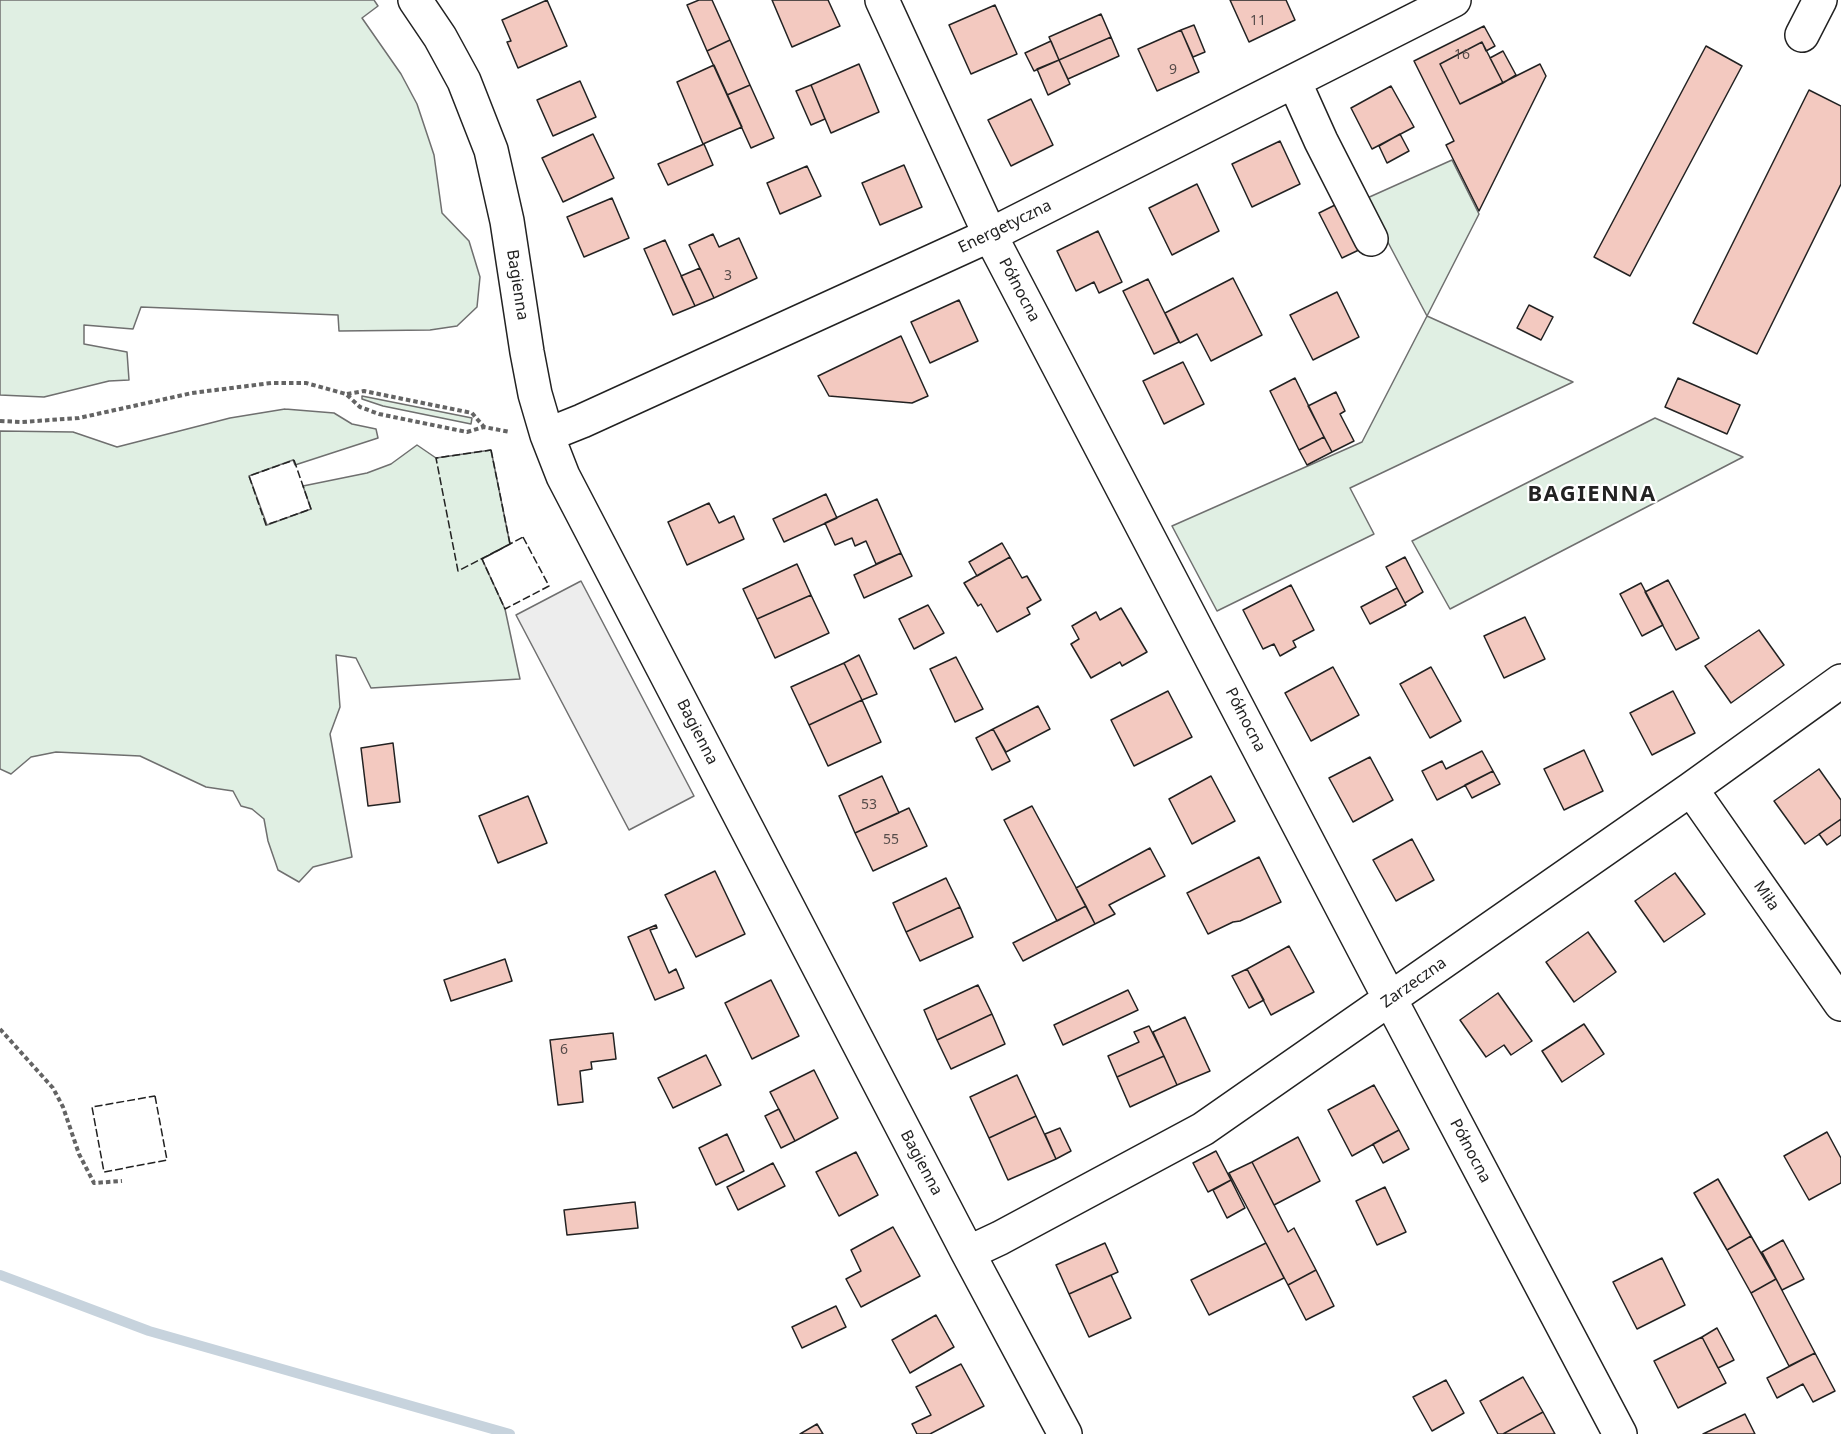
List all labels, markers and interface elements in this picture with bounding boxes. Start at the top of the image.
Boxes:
house number: 11 [1250,13,1266,29]
house number: 16 [1454,47,1470,63]
house number: 9 [1169,62,1177,78]
street label: Energetyczna [955,196,1055,258]
street label: Bagienna [502,248,532,322]
street label: Północna [994,255,1044,325]
house number: 3 [724,268,732,284]
district label: BAGIENNA [1527,482,1657,508]
street label: Północna [1221,685,1269,755]
street label: Bagienna [672,696,722,768]
house number: 53 [861,797,877,813]
house number: 55 [883,832,899,848]
street label: Miła [1749,877,1783,915]
street label: Zarzeczna [1378,954,1450,1012]
house number: 6 [560,1042,568,1058]
street label: Północna [1445,1116,1495,1186]
street label: Bagienna [896,1127,946,1199]

